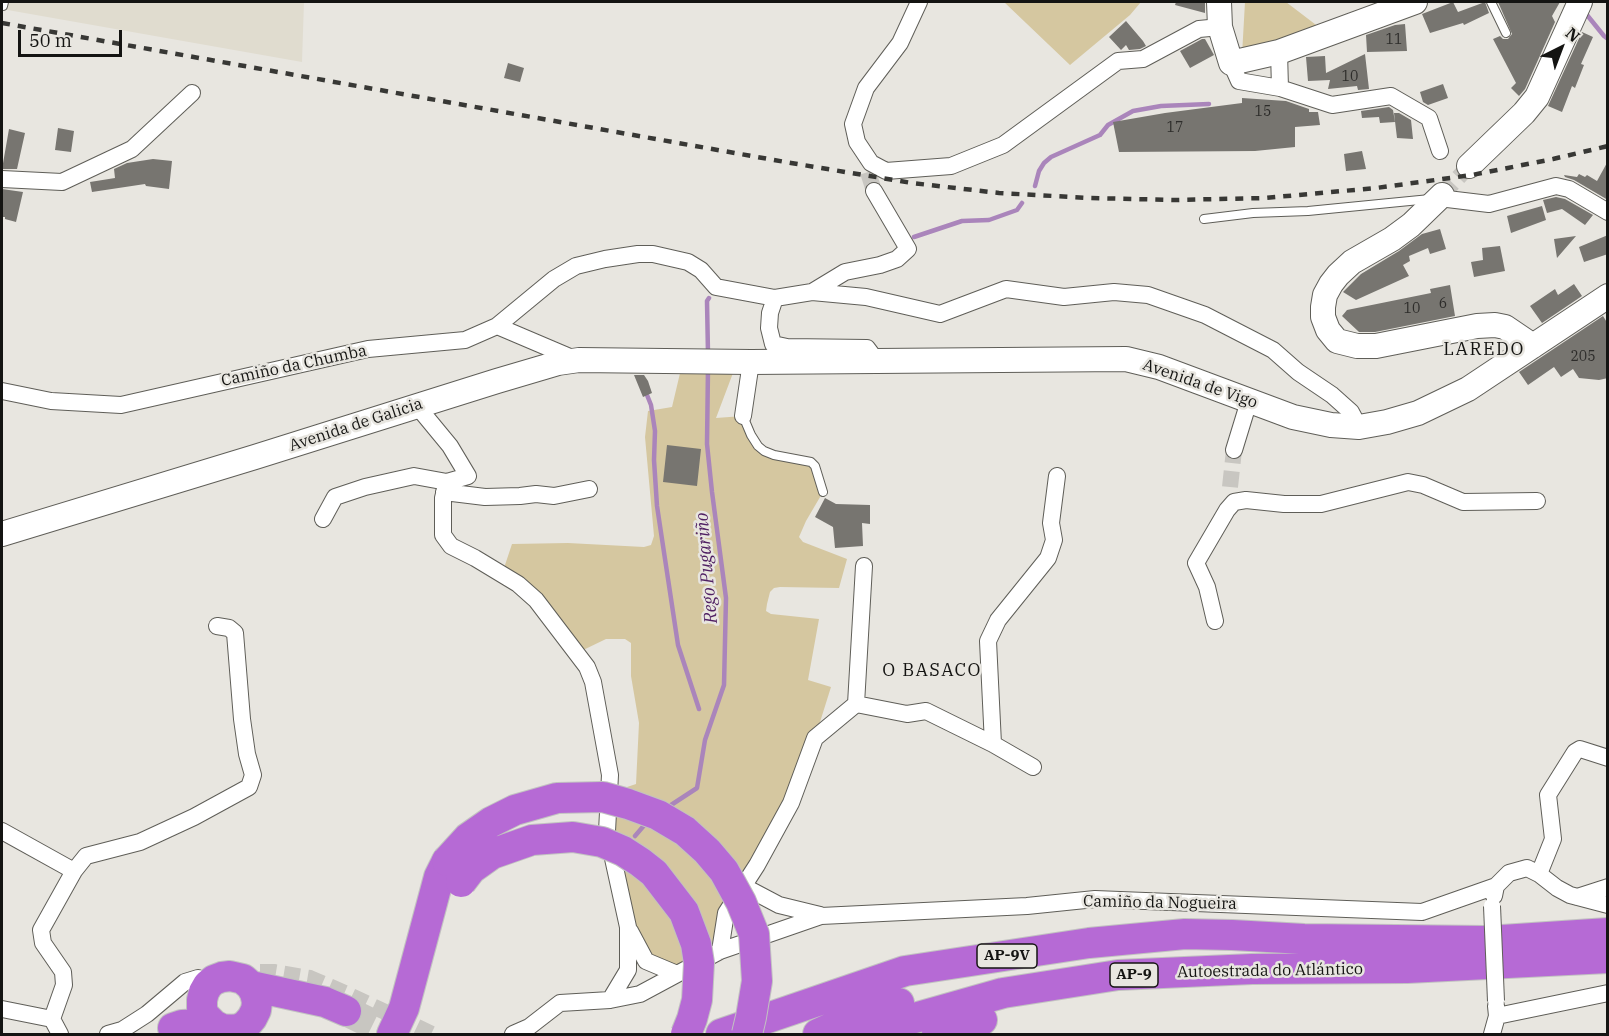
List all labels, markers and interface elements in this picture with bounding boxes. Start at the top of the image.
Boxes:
scale bar [21,18,124,56]
north arrow [1531,18,1591,78]
text: N [1562,23,1584,46]
text: 50 m [29,29,72,52]
house number: 11 [1386,32,1402,48]
house number: 10 [1342,69,1358,85]
house number: 15 [1255,104,1271,120]
house number: 17 [1167,120,1183,136]
house number: 6 [1439,296,1447,312]
house number: 10 [1404,301,1420,317]
district label: LAREDO [1443,339,1525,361]
street label: Camiño da Chumba [219,341,369,391]
house number: 205 [1570,349,1596,365]
street label: Avenida de Vigo [1140,355,1260,413]
street label: Avenida de Galicia [287,394,425,456]
water label: Rego Pugariño [691,512,723,624]
district label: O BASACO [882,660,982,682]
street label: Camiño da Nogueira [1083,892,1237,914]
road number: AP-9V [977,944,1037,968]
street label: Autoestrada do Atlántico [1177,960,1363,982]
road number: AP-9 [1110,963,1158,987]

